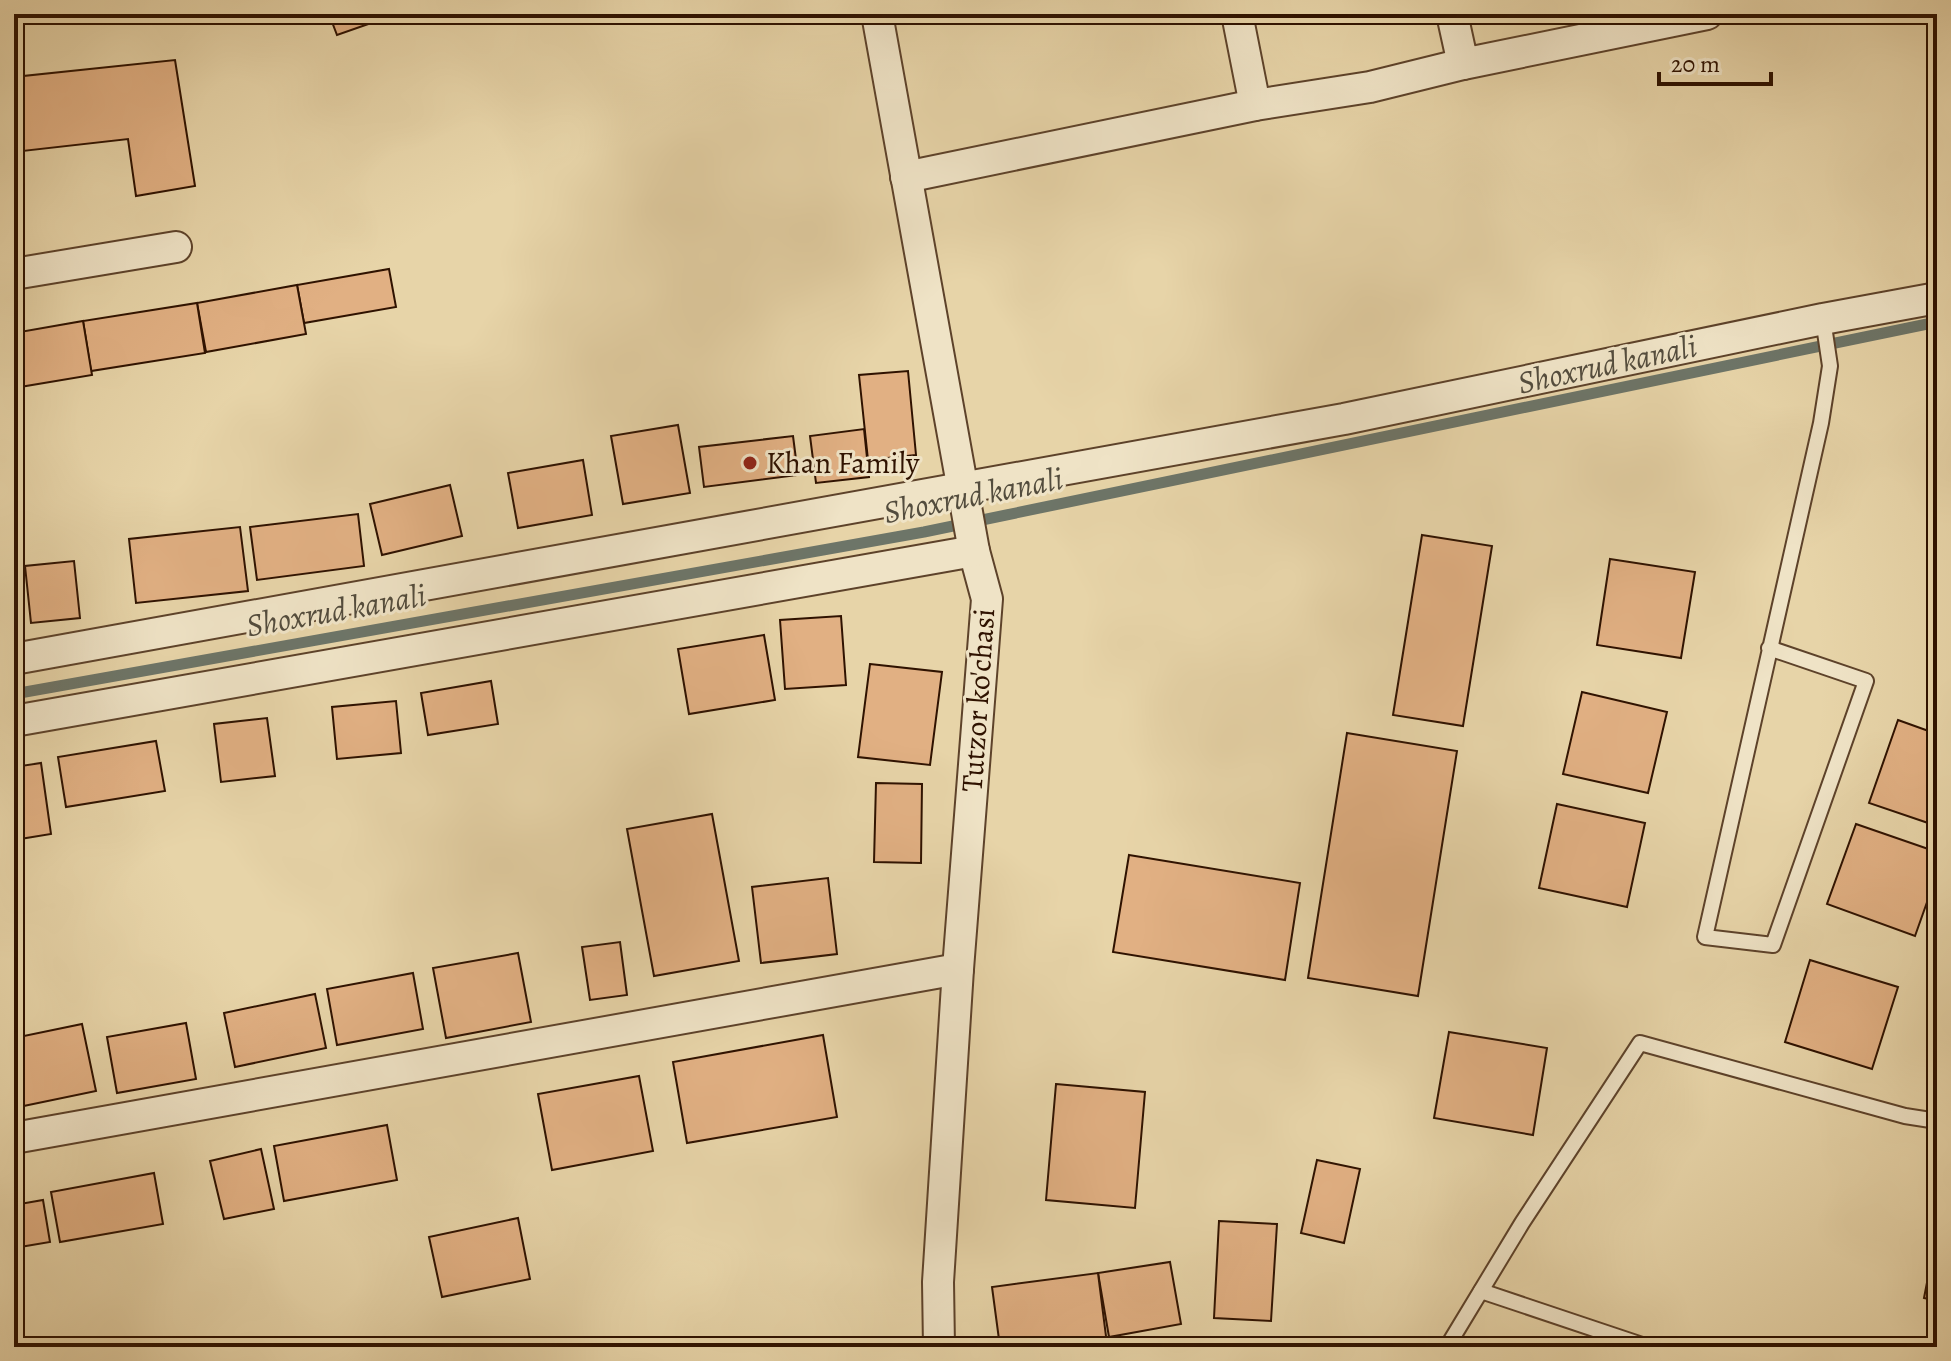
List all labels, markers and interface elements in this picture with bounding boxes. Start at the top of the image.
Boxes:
scale bar [1659,36,1771,86]
text: 20 m [1671,48,1720,80]
water label: Shoxrud kanali [1514,324,1700,404]
place label: Khan Family [766,443,920,483]
marker: Khan Family [741,454,759,472]
water label: Shoxrud kanali [880,456,1066,534]
water label: Shoxrud kanali [243,573,429,647]
street label: Tutzor ko'chasi [952,607,1004,793]

